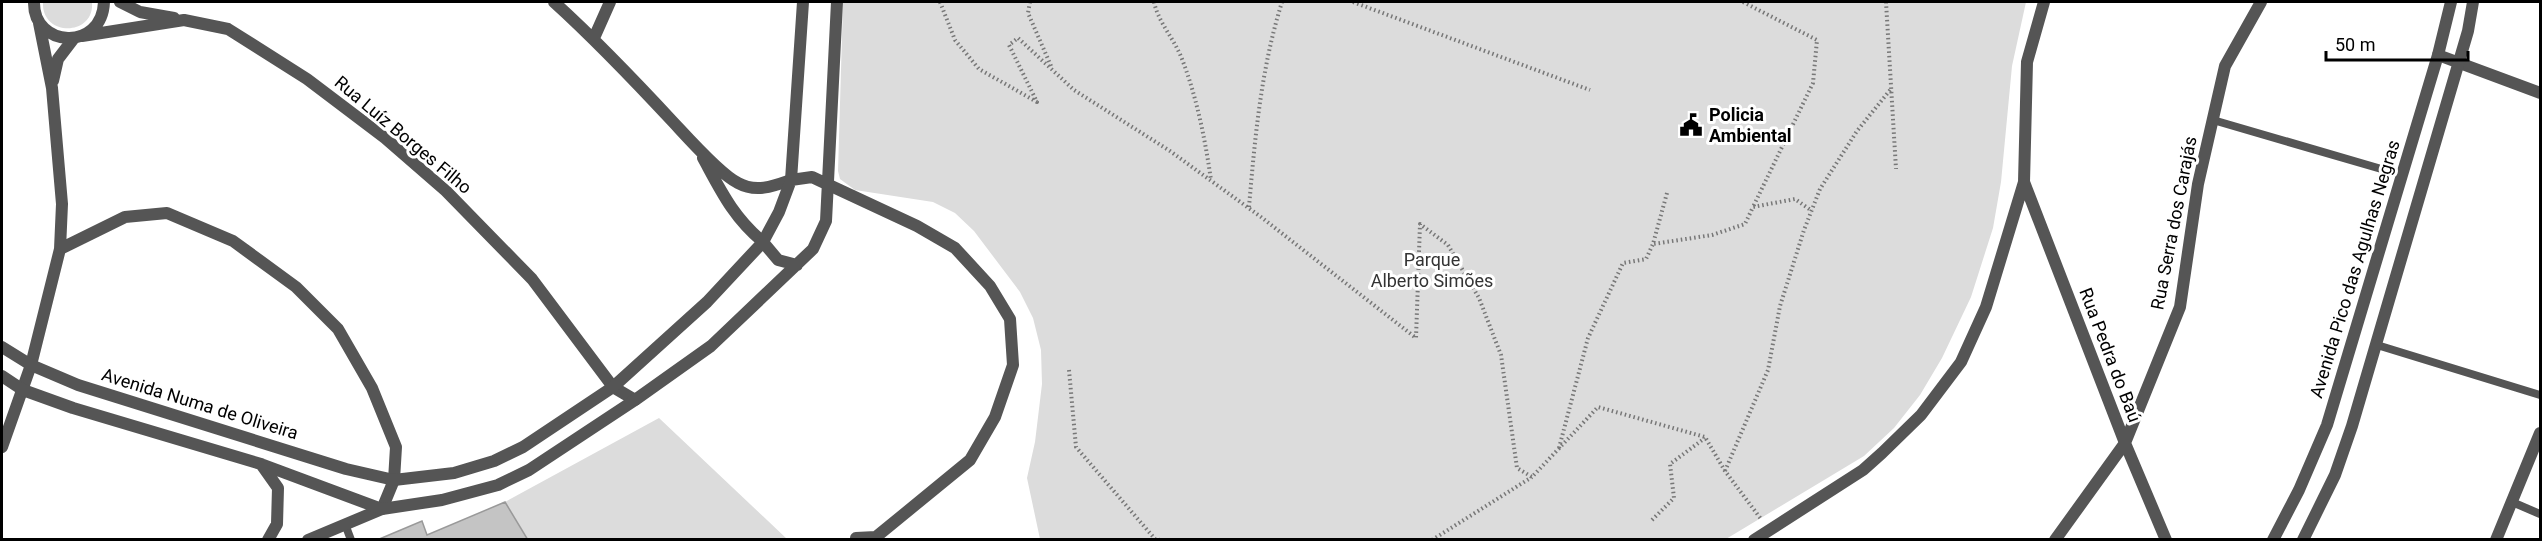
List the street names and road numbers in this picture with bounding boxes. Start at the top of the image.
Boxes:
street label: Rua Luíz Borges Filho [331,71,476,198]
street label: Rua Serra dos Carajás [2146,134,2201,311]
street label: Avenida Pico das Agulhas Negras [2305,137,2404,400]
street label: Rua Pedra do Baú [2075,285,2146,425]
street label: Avenida Numa de Oliveira [99,364,301,443]

